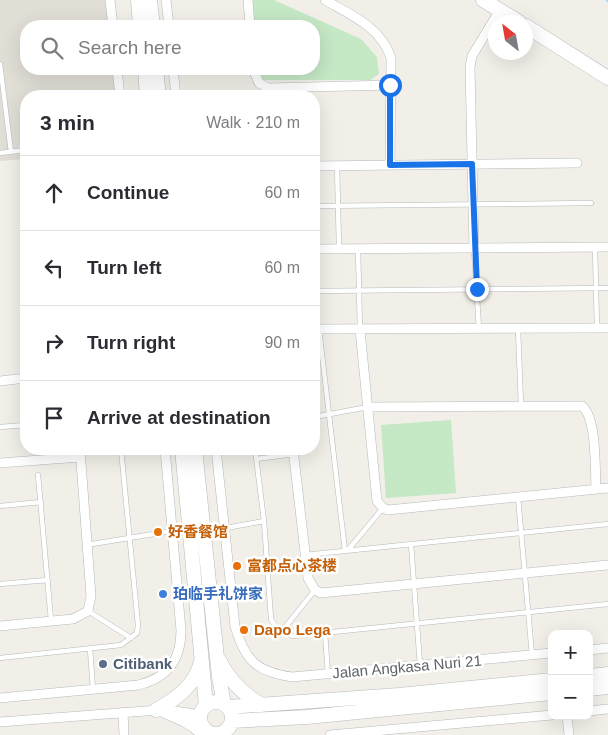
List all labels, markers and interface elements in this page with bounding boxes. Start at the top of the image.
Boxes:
north arrow [488,15,533,60]
search box [20,20,320,75]
icon: search [38,34,66,62]
text: Search here [78,37,182,58]
route start [379,74,402,97]
text: 3 min [40,111,95,134]
text: Walk · 210 m [206,114,300,131]
icon: ahead [40,179,68,207]
text: Continue [87,182,169,203]
text: 60 m [264,184,300,201]
icon: left [40,254,68,282]
text: Turn left [87,257,162,278]
text: 60 m [264,259,300,276]
route end [466,278,489,301]
icon: right [40,329,68,357]
text: Turn right [87,332,175,353]
text: 90 m [264,334,300,351]
icon: arrive [40,404,68,432]
text: Arrive at destination [87,407,271,428]
place label: 好香餐馆 [168,523,228,540]
marker: 好香餐馆 [152,526,164,538]
place label: 富都点心茶楼 [247,557,337,574]
marker: 富都点心茶楼 [231,560,243,572]
place label: 珀临手礼饼家 [173,585,263,602]
marker: 珀临手礼饼家 [157,588,169,600]
place label: Dapo Lega [254,621,331,638]
marker: Dapo Lega [238,624,250,636]
map controls [548,630,593,720]
button: + [548,630,593,675]
street label: Jalan Angkasa Nuri 21 [331,651,482,682]
place label: Citibank [113,655,173,672]
marker: Citibank [97,658,109,670]
button: − [548,675,593,720]

